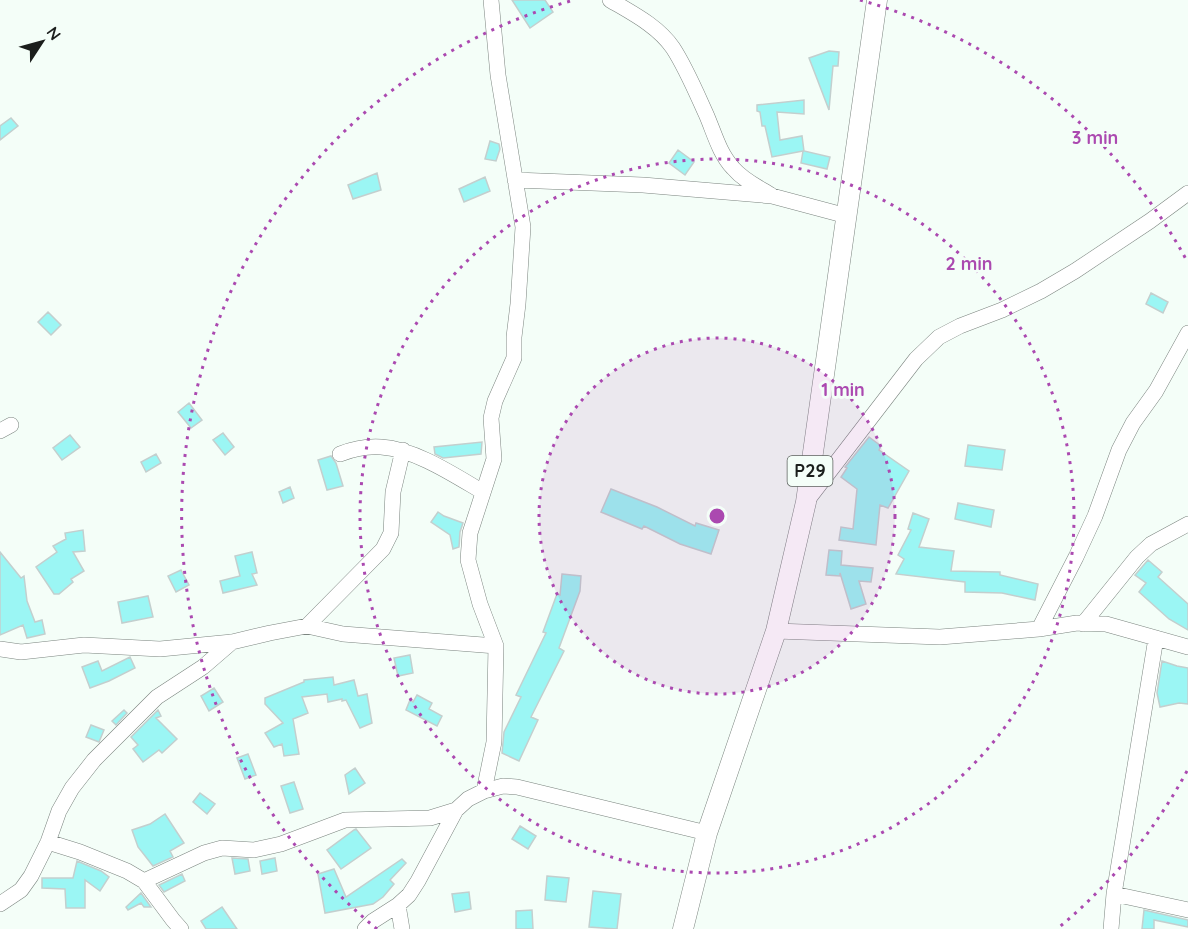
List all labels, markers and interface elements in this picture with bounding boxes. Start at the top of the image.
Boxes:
north arrow [12,12,72,72]
text: N [43,23,66,44]
text: 3 min [1072,126,1118,149]
text: 2 min [946,252,992,275]
text: 1 min [821,378,865,401]
road number: P29 [788,456,832,486]
centre of rings [707,506,727,526]

